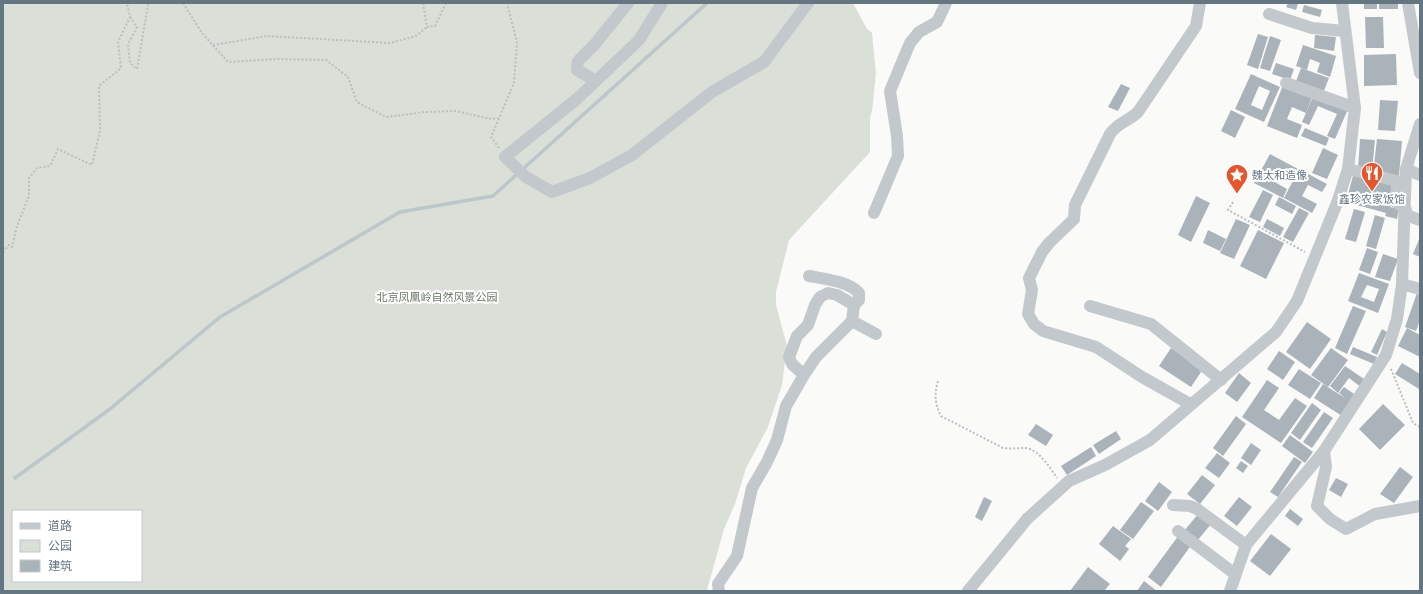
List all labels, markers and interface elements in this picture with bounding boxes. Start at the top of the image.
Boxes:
restaurant icon: 鑫珍农家饭馆 [1359,160,1385,193]
place icon: 魏太和造像 [1224,162,1250,195]
place label: 魏太和造像 [1252,168,1307,182]
place label: 鑫珍农家饭馆 [1339,192,1405,206]
park label: 北京凤凰岭自然风景公园 [377,290,498,304]
legend [12,510,142,582]
text: 道路 [48,518,72,533]
text: 公园 [48,538,72,553]
text: 建筑 [48,558,72,573]

